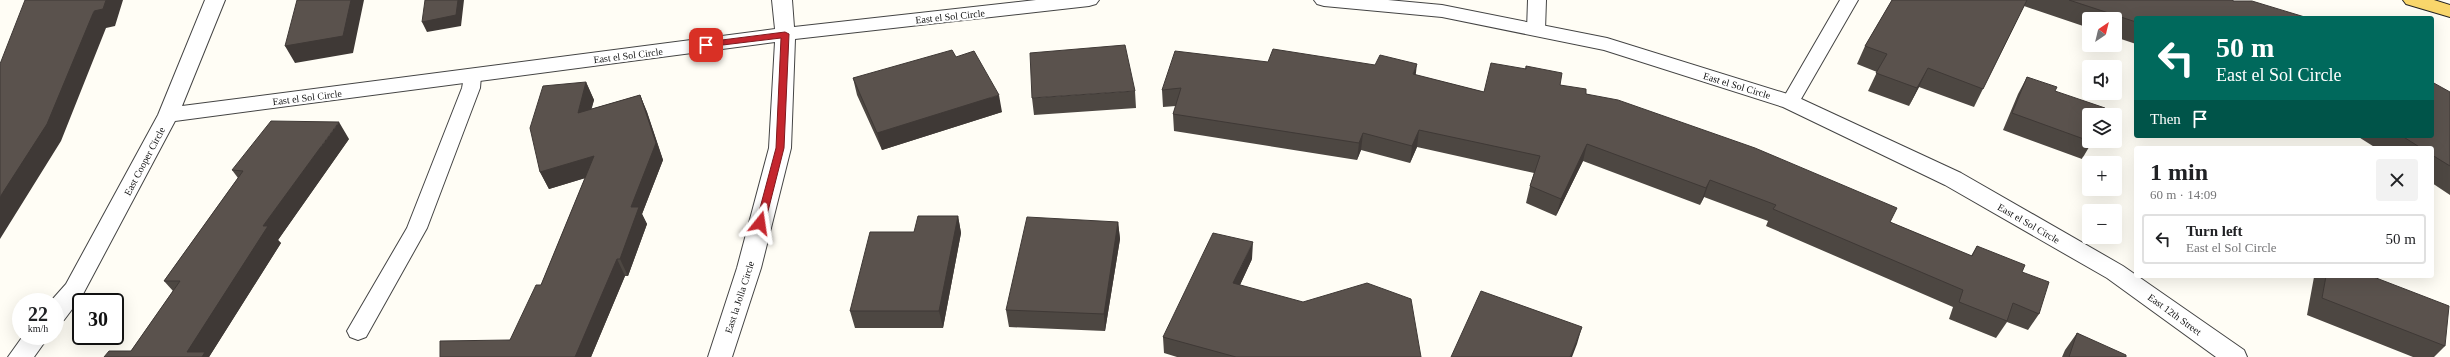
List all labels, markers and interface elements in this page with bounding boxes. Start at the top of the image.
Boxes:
street label: East el Sol Circle [915,7,986,26]
north arrow [2082,12,2122,52]
map controls [2082,12,2122,244]
pin [689,28,723,62]
icon: left [2150,32,2202,84]
text: 50 m [2216,32,2274,63]
icon: arrive [695,34,717,56]
street label: East el Sol Circle [593,46,664,65]
button: sound [2082,60,2122,100]
text: East el Sol Circle [2216,65,2341,85]
street label: East el Sol Circle [1702,70,1772,101]
street label: East el Sol Circle [272,88,343,107]
button: layers [2082,108,2122,148]
icon: arrive [2189,108,2211,130]
text: Then [2150,111,2181,127]
street label: East Cooper Circle [122,125,167,197]
button: + [2082,156,2122,196]
text: 1 min [2150,159,2208,185]
button: close [2376,159,2418,201]
text: 60 m · 14:09 [2150,187,2217,202]
street label: East el Sol Circle [1996,201,2062,246]
position arrow [739,202,781,244]
button: − [2082,204,2122,244]
text: Turn left [2186,223,2243,239]
icon: left [2152,228,2174,250]
text: 50 m [2386,231,2416,247]
text: East el Sol Circle [2186,240,2277,255]
street label: East la Jolla Circle [723,259,757,335]
street label: East 12th Street [2146,291,2204,338]
speed limit sign: 30 [72,293,124,345]
text: 22 [28,303,48,325]
text: km/h [28,323,48,334]

